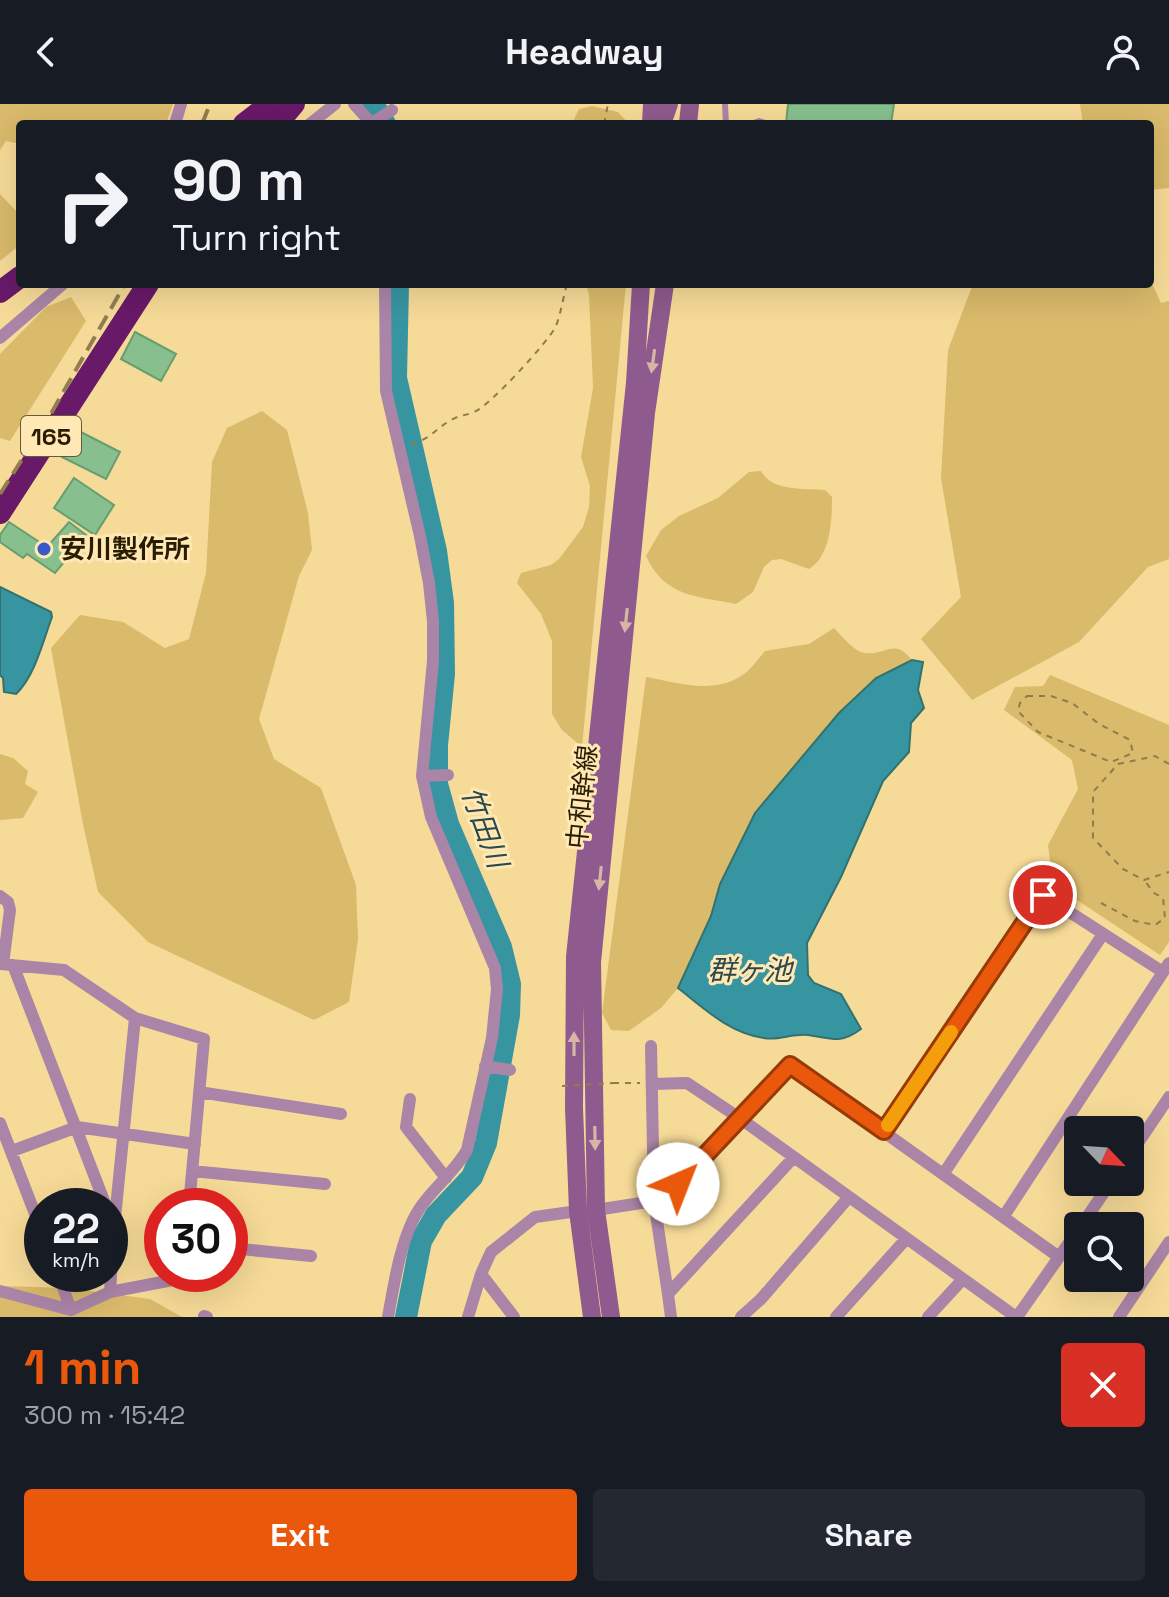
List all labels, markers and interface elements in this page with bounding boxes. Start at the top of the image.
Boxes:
text: Headway [505,29,664,75]
icon: back [24,30,68,74]
icon: person [1101,30,1145,74]
text: 90 m [172,145,305,216]
icon: right [40,152,144,256]
text: Turn right [172,215,341,261]
one-way arrow [646,349,659,374]
road number: 165 [21,416,81,456]
place label: 安川製作所 [60,532,190,566]
marker: 安川製作所 [35,540,53,558]
one-way arrow [619,608,632,633]
street label: 中和幹線 [560,744,604,850]
water label: 竹田川 [454,781,517,875]
pin [1009,861,1077,929]
one-way arrow [594,866,607,891]
icon: arrive [1021,873,1065,917]
water label: 群ヶ池 [708,952,795,988]
one-way arrow [568,1031,580,1056]
north arrow [1064,1116,1144,1196]
map controls [1064,1116,1144,1292]
one-way arrow [588,1126,601,1151]
position arrow [636,1142,720,1226]
speed limit sign: 30 [144,1188,248,1292]
text: 22 [52,1204,100,1255]
button: search [1064,1212,1144,1292]
text: km/h [52,1247,100,1273]
text: 1 min [24,1337,141,1398]
button: close [1061,1343,1145,1427]
text: 300 m · 15:42 [24,1398,185,1432]
button: Exit [24,1489,577,1581]
button: Share [593,1489,1145,1581]

